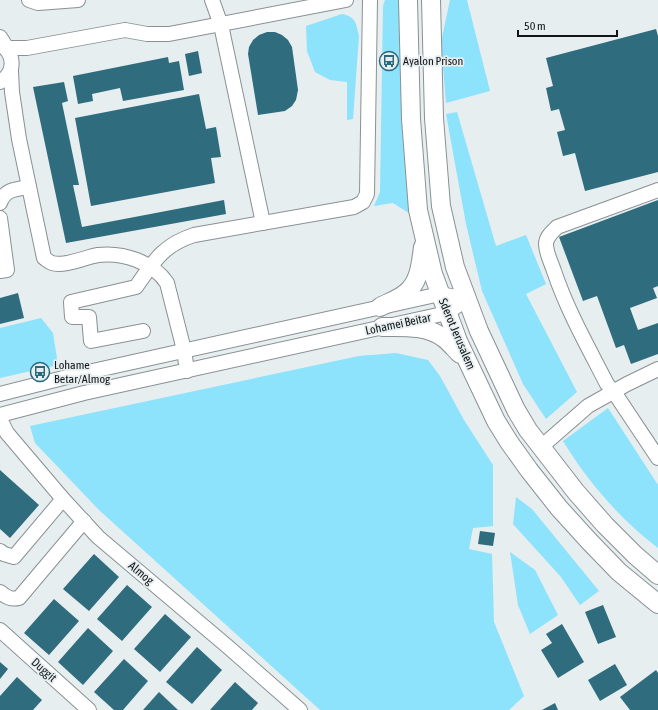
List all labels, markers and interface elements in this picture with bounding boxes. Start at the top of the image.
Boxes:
scale bar [518,12,617,38]
text: 50 m [524,19,546,33]
bus stop icon: Ayalon Prison [378,50,400,72]
place label: Ayalon Prison [403,54,463,68]
street label: Sderot Jerusalem [436,296,478,372]
street label: Lohamei Beitar [364,310,432,338]
place label: Lohame Betar/Almog [54,358,111,386]
bus stop icon: Lohame Betar/Almog [29,361,51,383]
street label: Almog [126,558,157,588]
street label: Duggit [29,655,60,685]

